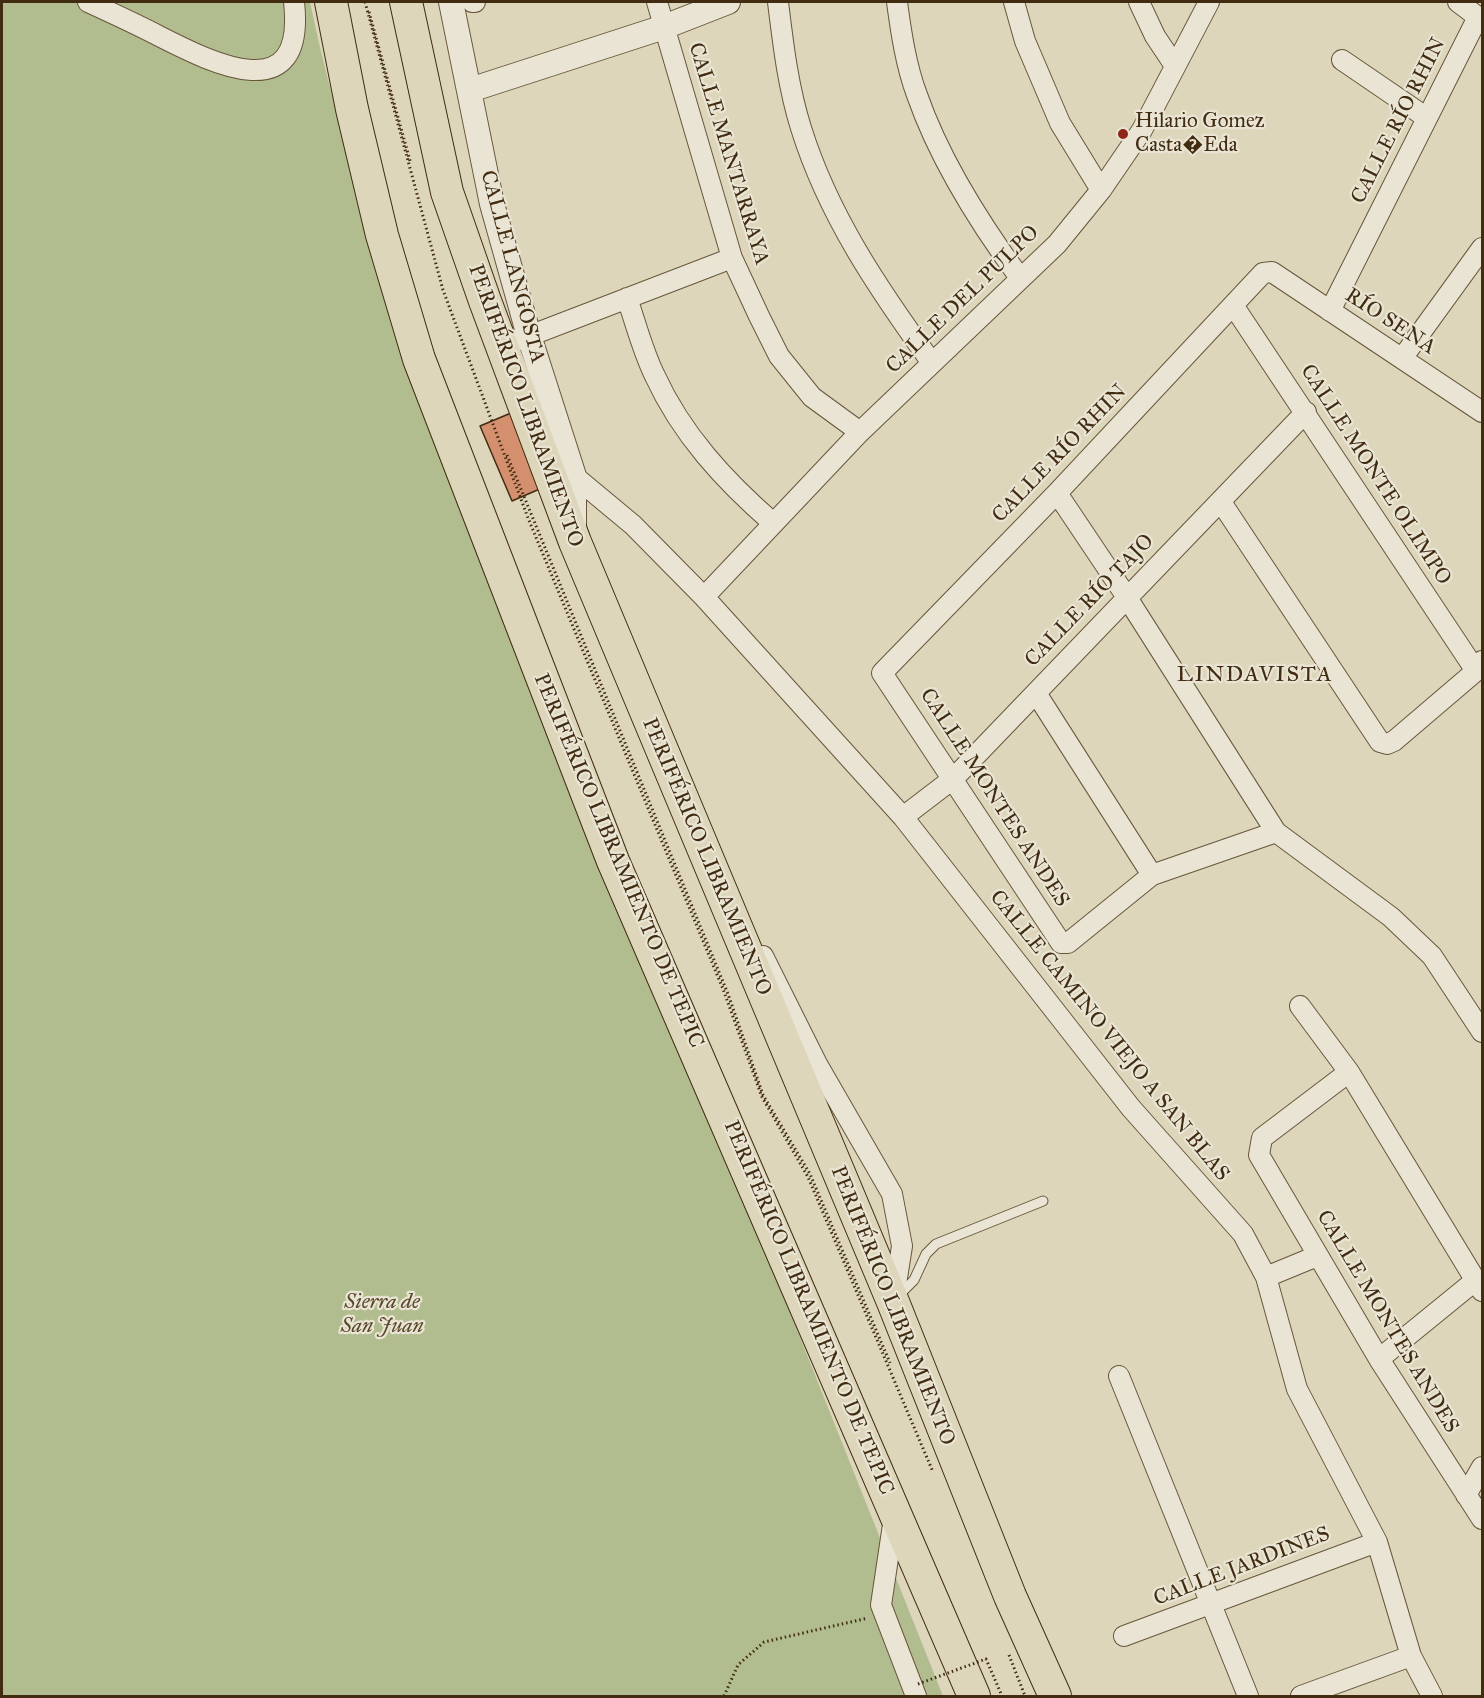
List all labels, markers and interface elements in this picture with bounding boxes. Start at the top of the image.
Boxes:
street label: CALLE RÍO RHIN [1346,34,1452,208]
street label: CALLE MANTARRAYA [682,40,774,268]
place label: Hilario Gomez Casta�Eda [1135,109,1264,159]
marker: Hilario Gomez Casta�Eda [1116,127,1130,141]
street label: CALLE LANGOSTA [474,168,550,366]
street label: CALLE DEL PULPO [881,221,1045,379]
street label: PERIFÉRICO LIBRAMIENTO [462,261,588,551]
street label: RÍO SENA [1340,283,1440,361]
street label: CALLE MONTE OLIMPO [1294,360,1456,590]
street label: CALLE RÍO RHIN [987,379,1133,529]
street label: CALLE RÍO TAJO [1020,529,1160,673]
district label: LINDAVISTA [1177,663,1333,689]
street label: PERIFÉRICO LIBRAMIENTO DE TEPIC [527,670,709,1052]
street label: CALLE MONTES ANDES [914,684,1074,912]
street label: PERIFÉRICO LIBRAMIENTO [636,714,776,1000]
street label: CALLE CAMINO VIEJO A SAN BLAS [984,886,1234,1186]
street label: PERIFÉRICO LIBRAMIENTO DE TEPIC [717,1117,899,1499]
street label: PERIFÉRICO LIBRAMIENTO [824,1163,960,1449]
street label: CALLE MONTES ANDES [1310,1206,1464,1438]
park label: Sierra de San Juan [341,1290,423,1340]
street label: CALLE JARDINES [1150,1522,1334,1612]

